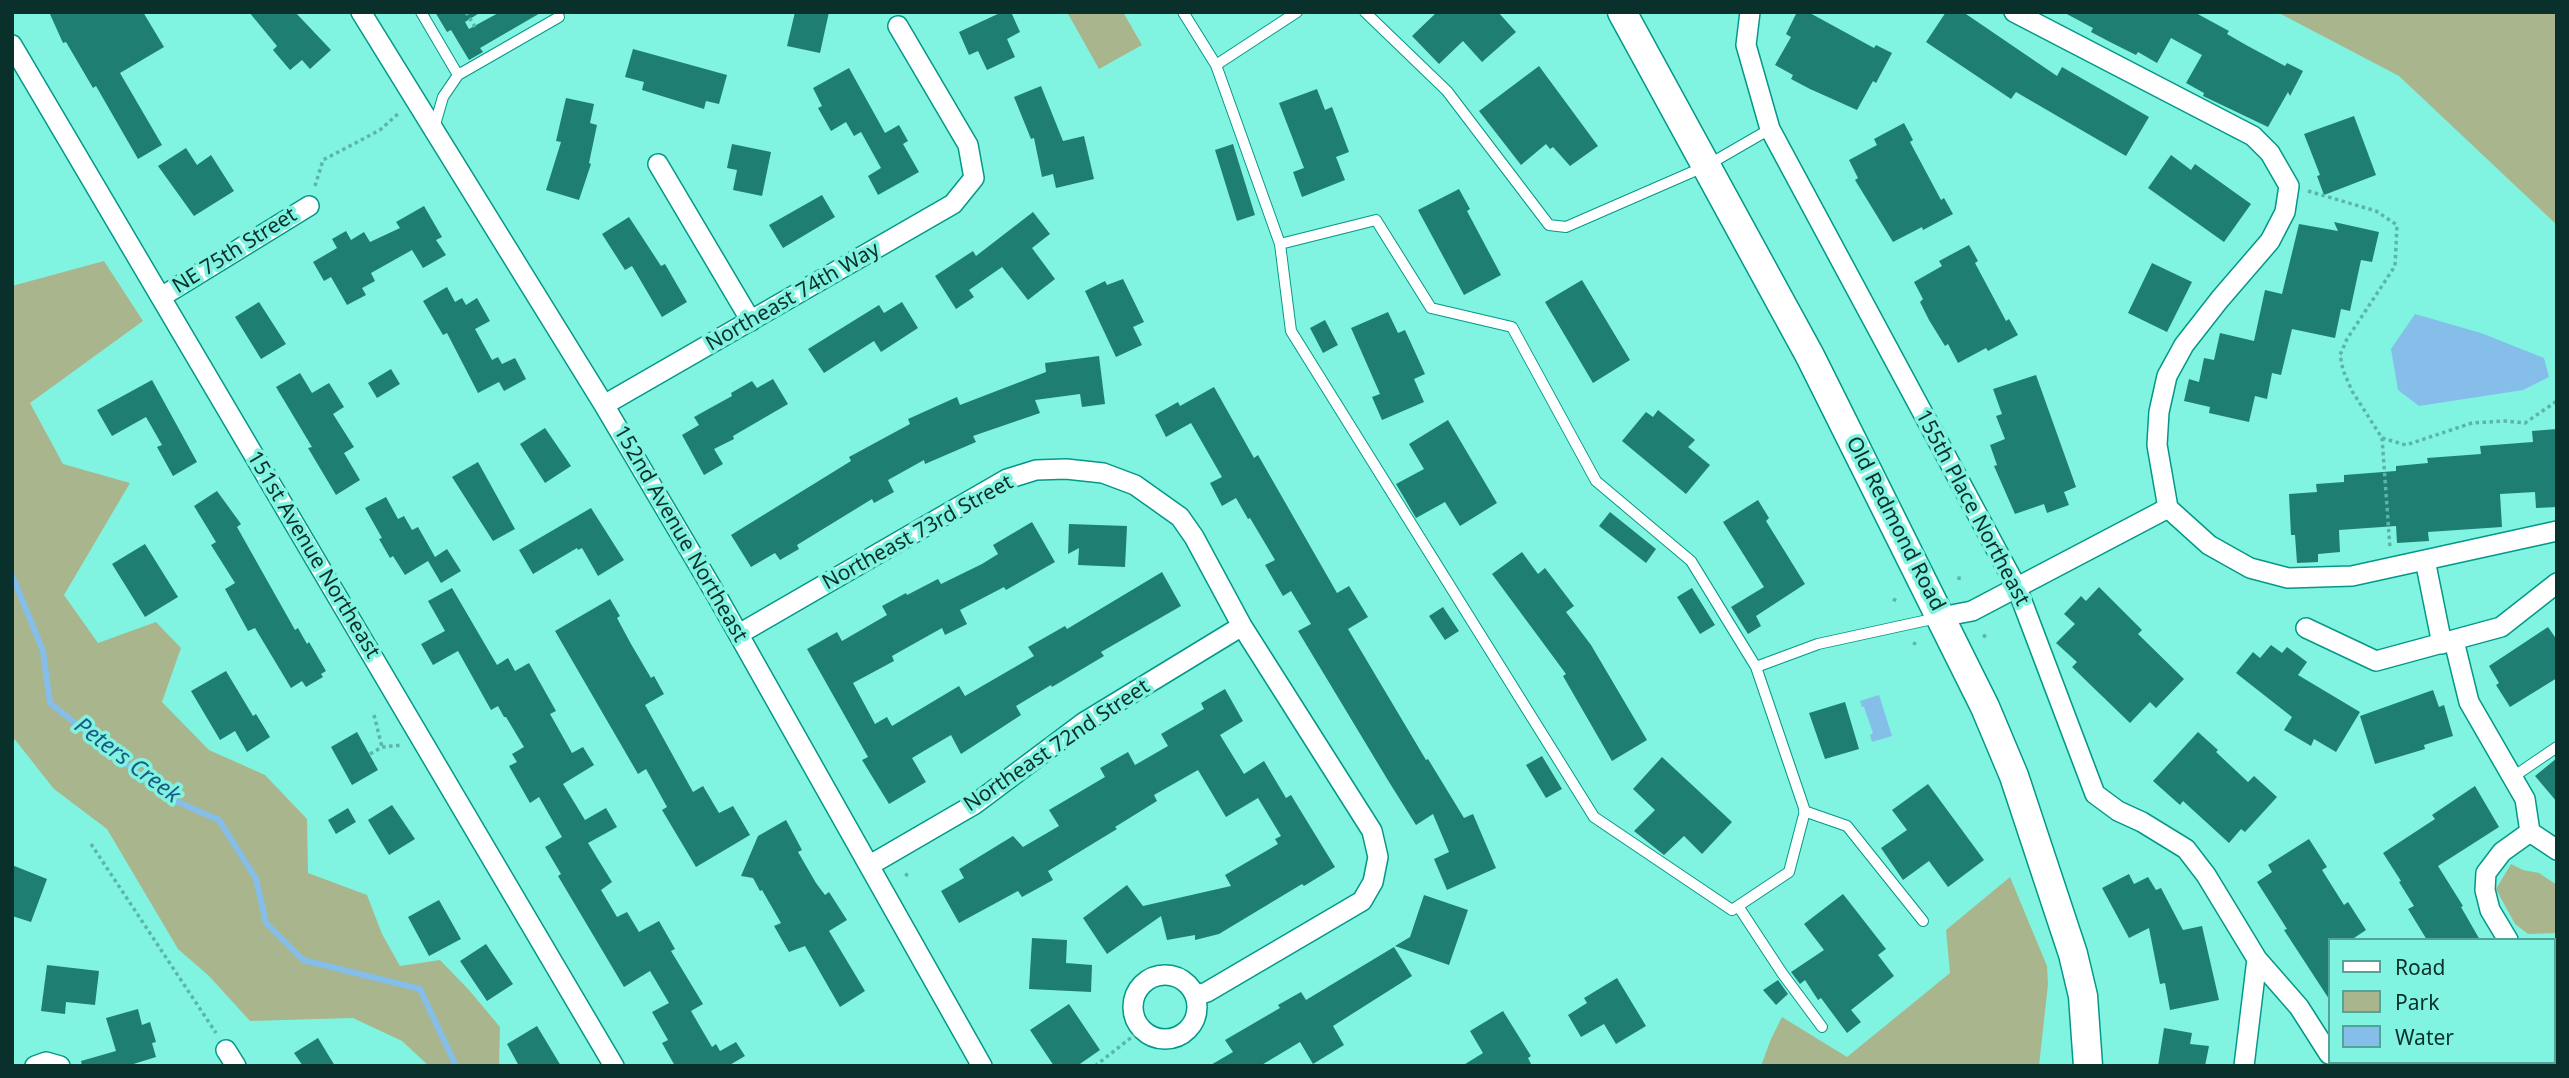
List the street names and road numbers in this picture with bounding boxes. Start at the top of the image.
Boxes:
street label: NE 75th Street [168,203,302,299]
street label: Northeast 74th Way [702,237,884,357]
street label: 155th Place Northeast [1910,406,2034,610]
street label: 152nd Avenue Northeast [608,421,752,647]
street label: Old Redmond Road [1840,433,1950,615]
street label: 151st Avenue Northeast [241,447,385,663]
street label: Northeast 73rd Street [818,470,1018,596]
street label: Northeast 72nd Street [959,674,1155,818]

